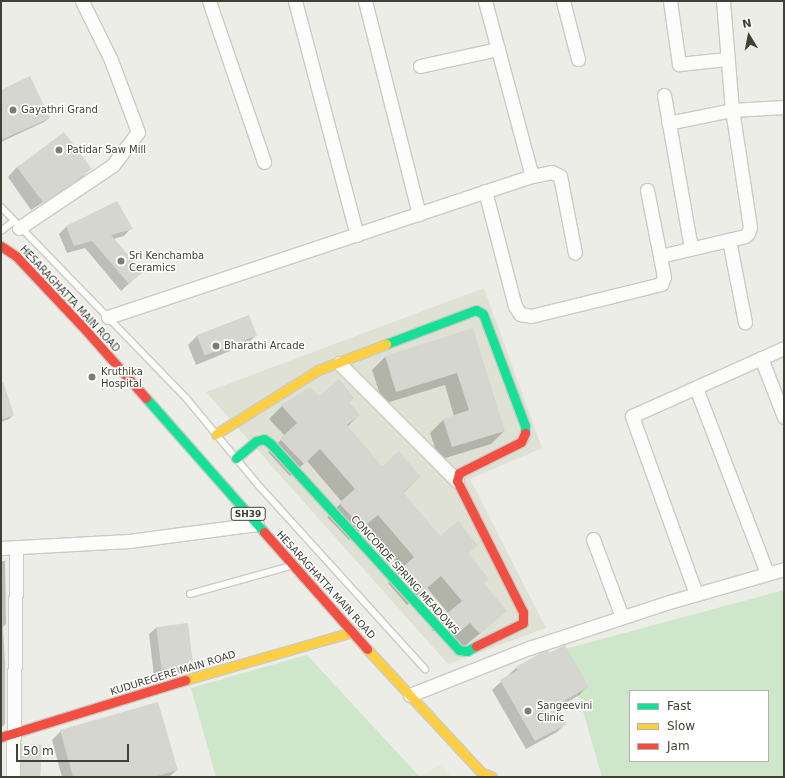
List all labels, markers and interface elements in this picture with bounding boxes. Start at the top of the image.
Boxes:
north arrow [729,16,769,56]
text: N [741,16,752,31]
place label: Gayathri Grand [21,104,98,116]
marker: Gayathri Grand [8,105,18,115]
place label: Patidar Saw Mill [67,144,146,156]
marker: Patidar Saw Mill [54,145,64,155]
street label: HESARAGHATTA MAIN ROAD [17,243,123,355]
place label: Sri Kenchamba Ceramics [129,249,204,272]
marker: Sri Kenchamba Ceramics [116,256,126,266]
place label: Bharathi Arcade [224,340,305,352]
marker: Bharathi Arcade [211,341,221,351]
place label: Kruthika Hospital [101,365,143,388]
marker: Kruthika Hospital [86,371,98,383]
road number: SH39 [230,507,266,521]
street label: CONCORDE SPRING MEADOWS [348,513,462,637]
street label: HESARAGHATTA MAIN ROAD [274,528,378,642]
street label: KUDUREGERE MAIN ROAD [109,648,237,698]
legend [629,690,769,762]
place label: Sangeevini Clinic [537,699,592,722]
text: Fast [667,699,691,713]
marker: Sangeevini Clinic [522,705,534,717]
text: Slow [667,719,695,733]
scale bar [18,736,131,762]
text: Jam [667,739,690,753]
text: 50 m [23,744,54,758]

